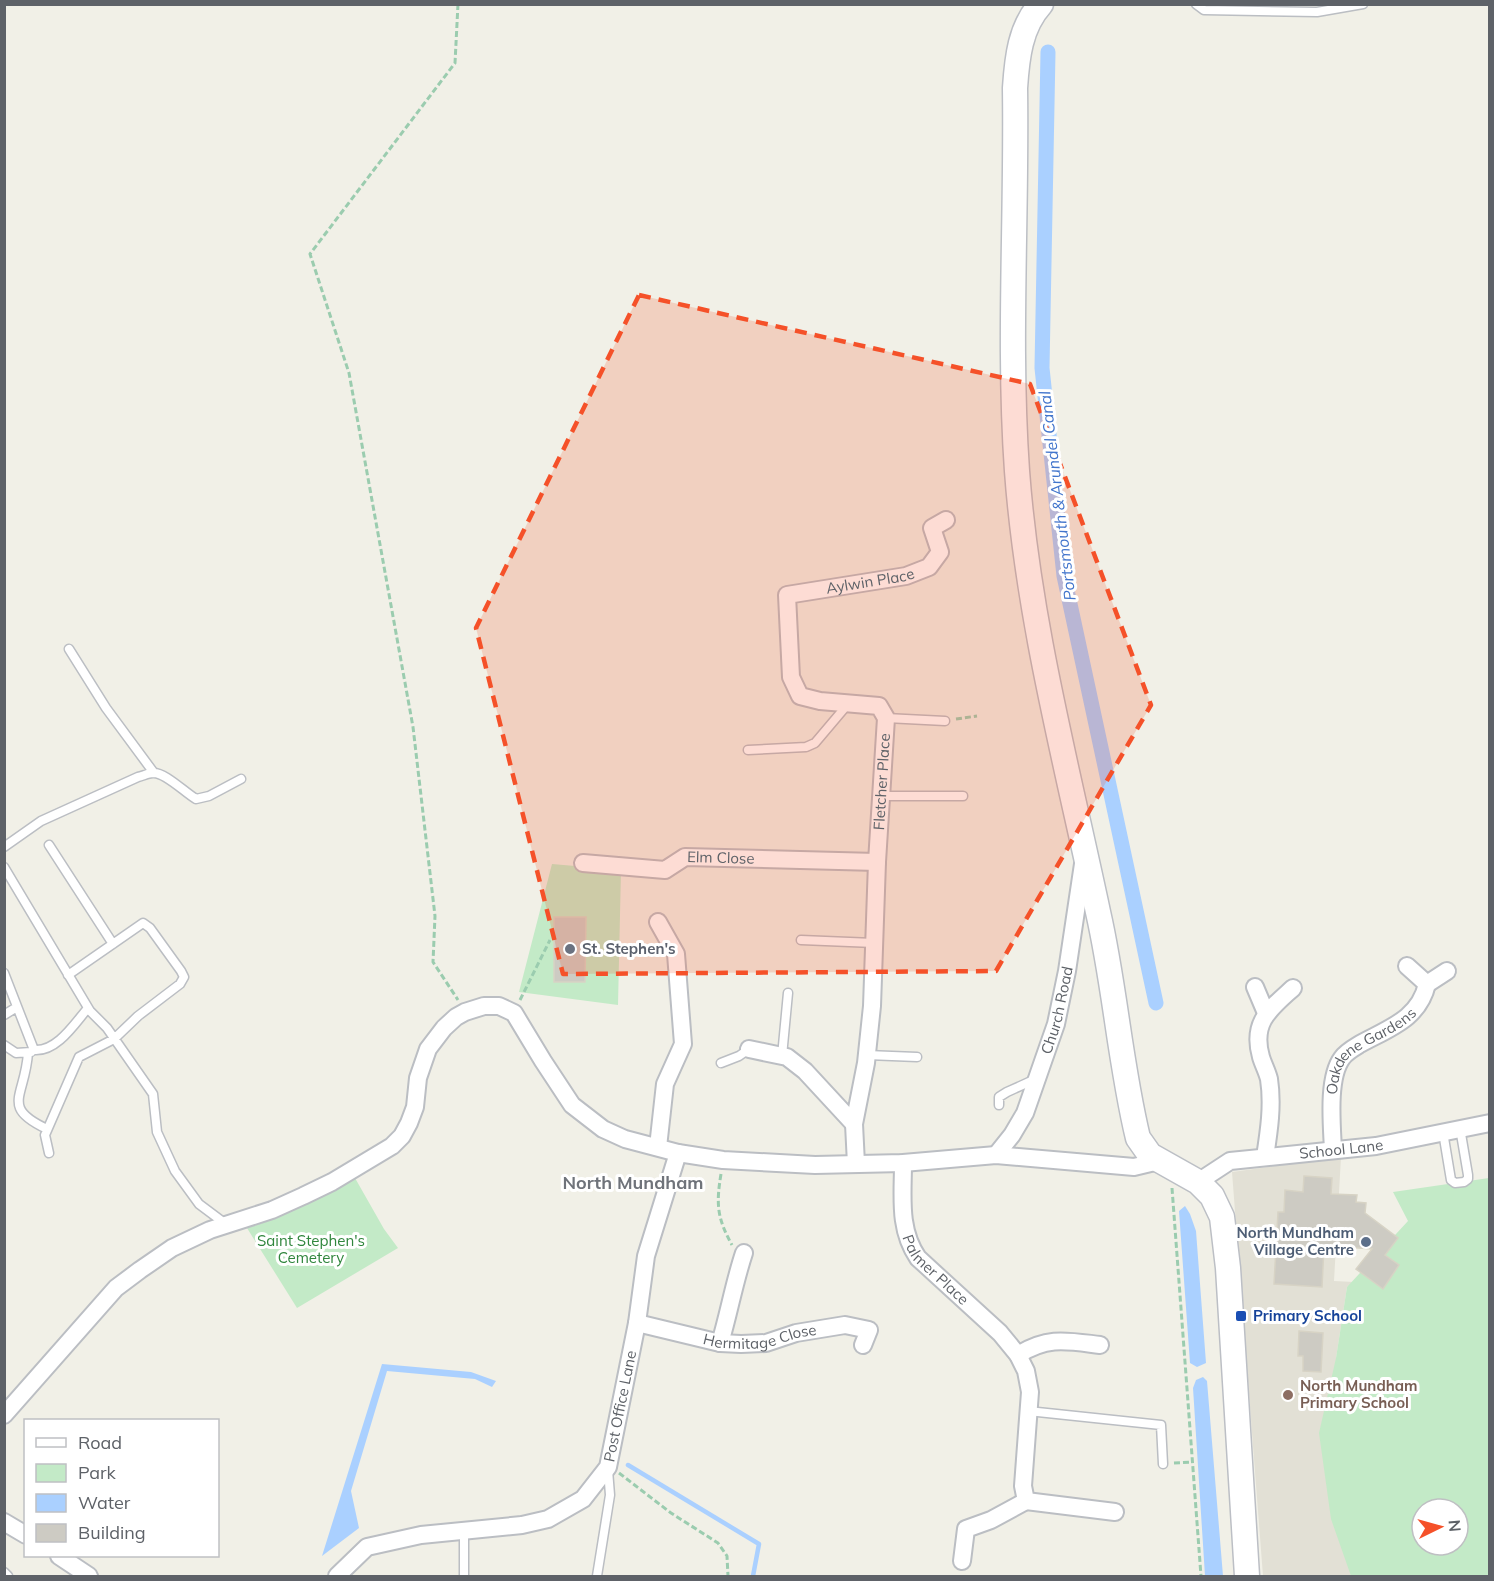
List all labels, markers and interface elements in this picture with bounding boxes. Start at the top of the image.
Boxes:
water label: Portsmouth & Arundel Canal [1034,390,1080,602]
street label: Aylwin Place [825,564,917,598]
street label: Fletcher Place [869,733,894,831]
street label: Elm Close [687,847,755,868]
place label: St. Stephen's [582,939,676,958]
marker: St. Stephen's [563,942,577,956]
street label: Church Road [1036,965,1077,1057]
street label: Oakdene Gardens [1322,1003,1420,1095]
street label: School Lane [1298,1135,1385,1163]
district label: North Mundham [562,1171,704,1194]
place label: North Mundham Village Centre [1236,1223,1354,1259]
park label: Saint Stephen's Cemetery [257,1231,365,1267]
street label: Palmer Place [899,1232,973,1309]
marker: North Mundham Village Centre [1359,1235,1373,1249]
place label: Primary School [1253,1306,1362,1325]
marker: Primary School [1234,1309,1248,1323]
street label: Hermitage Close [701,1320,818,1353]
street label: Post Office Lane [599,1349,640,1464]
place label: North Mundham Primary School [1300,1376,1418,1412]
marker: North Mundham Primary School [1281,1388,1295,1402]
legend [24,1419,219,1557]
text: Road [78,1431,122,1454]
text: Park [78,1461,117,1484]
text: Water [78,1491,131,1514]
north arrow [1410,1497,1470,1557]
text: N [1444,1519,1465,1533]
text: Building [78,1521,146,1544]

